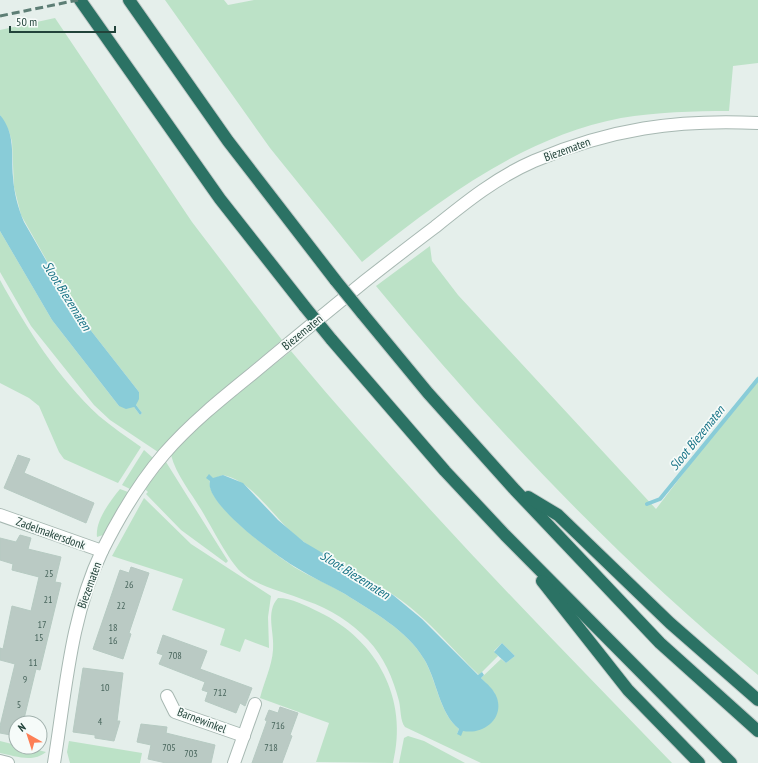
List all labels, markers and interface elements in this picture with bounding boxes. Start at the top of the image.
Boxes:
scale bar [10,8,115,34]
text: 50 m [16,14,37,29]
street label: Biezematen [542,134,592,164]
water label: Sloot Biezematen [39,258,96,335]
street label: Biezematen [279,311,325,353]
water label: Sloot Biezematen [666,401,729,474]
street label: Zadelmakersdonk [14,514,88,553]
water label: Sloot Biezematen [317,547,394,604]
street label: Biezematen [74,560,104,610]
house number: 25 [45,567,54,580]
house number: 26 [125,578,134,591]
house number: 21 [44,593,53,606]
house number: 22 [117,599,126,612]
house number: 17 [38,618,47,631]
house number: 18 [109,621,118,634]
house number: 15 [35,631,44,644]
house number: 16 [109,634,118,647]
house number: 708 [168,649,182,662]
house number: 11 [29,656,38,669]
house number: 9 [23,673,27,686]
house number: 10 [101,681,110,694]
house number: 712 [213,686,227,699]
house number: 5 [17,698,21,711]
street label: Barnewinkel [175,704,229,736]
north arrow [8,715,48,755]
house number: 4 [98,715,103,728]
house number: 716 [271,719,285,732]
text: N [15,720,28,735]
house number: 705 [162,741,176,754]
house number: 718 [264,741,278,754]
house number: 703 [184,747,198,760]

